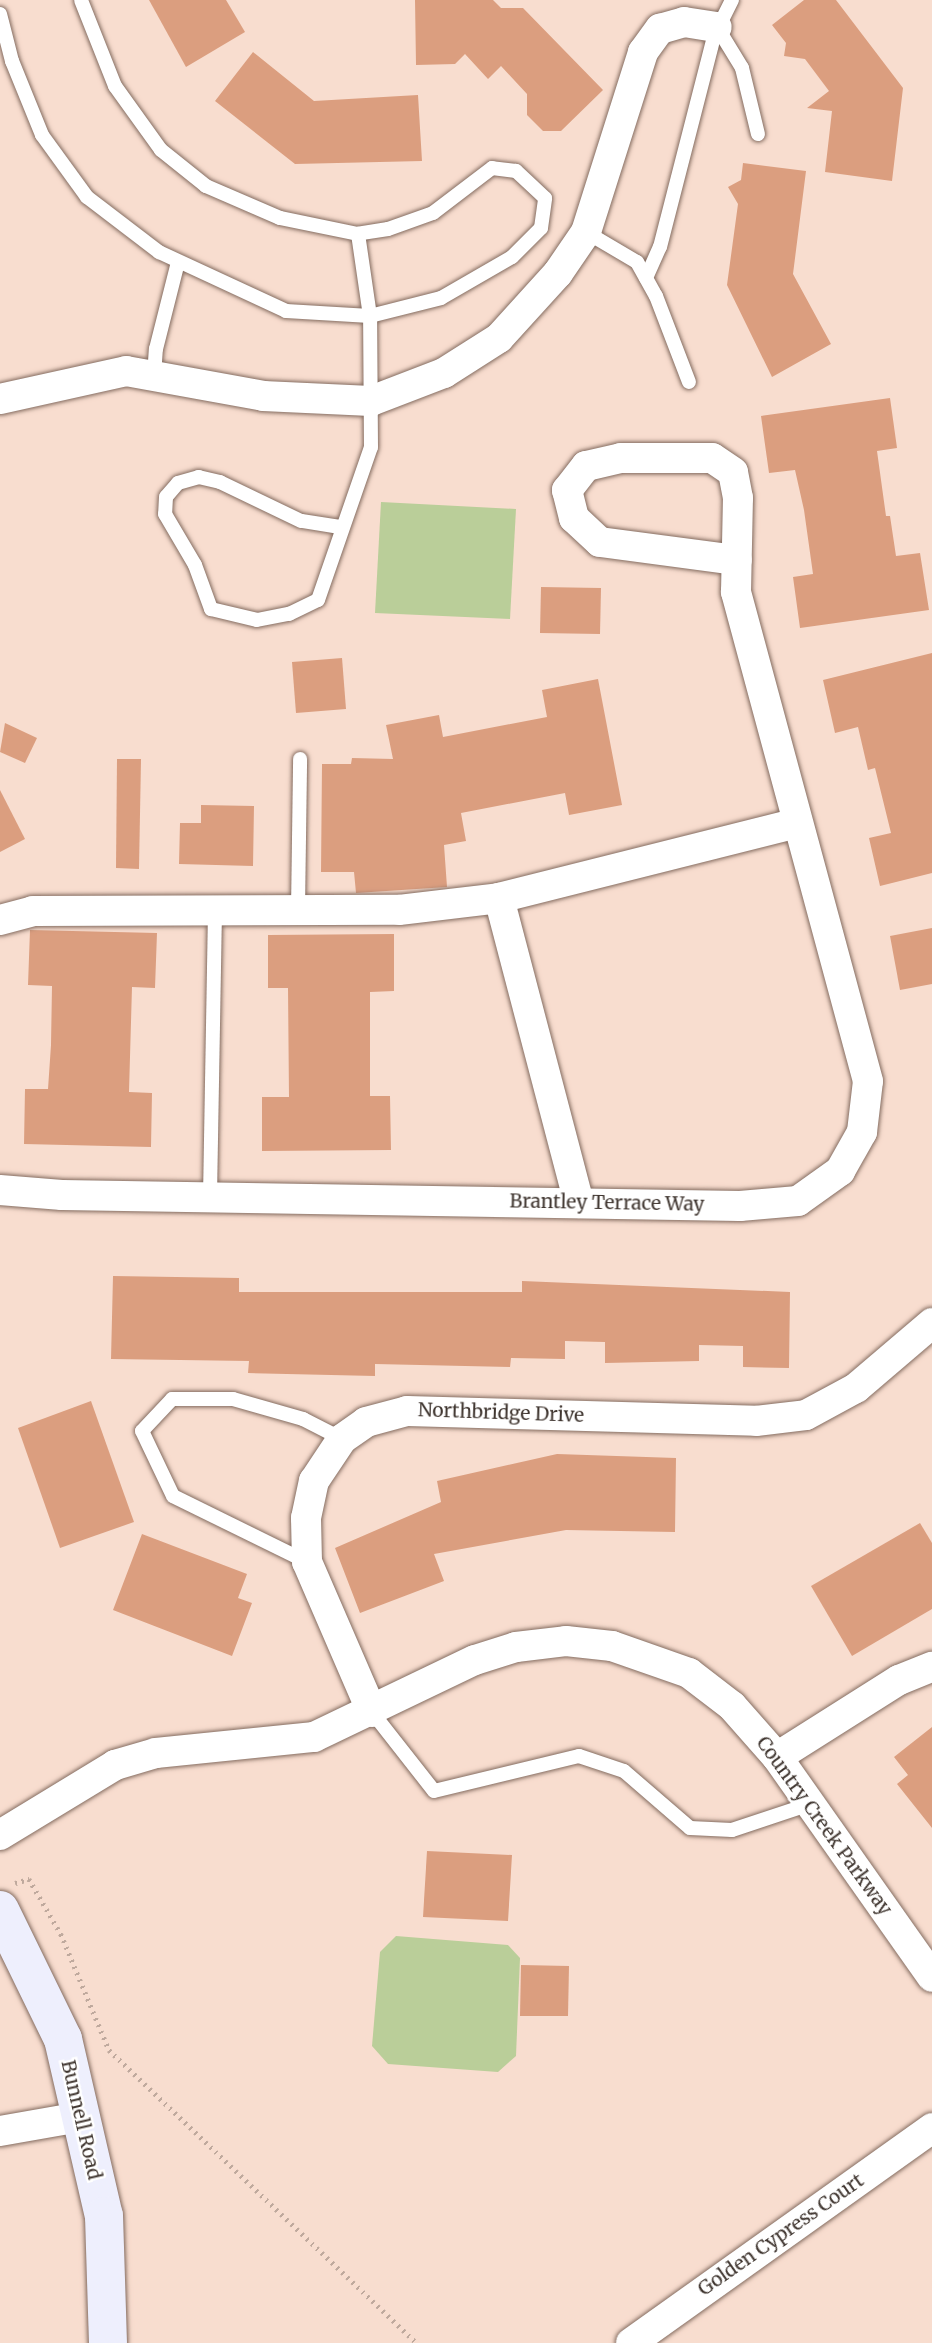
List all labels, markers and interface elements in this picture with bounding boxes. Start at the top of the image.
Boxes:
street label: Brantley Terrace Way [509,1190,705,1216]
street label: Northbridge Drive [418,1399,584,1427]
street label: Country Creek Parkway [751,1732,897,1920]
street label: Bunnell Road [56,2058,106,2182]
street label: Golden Cypress Court [694,2169,868,2301]

